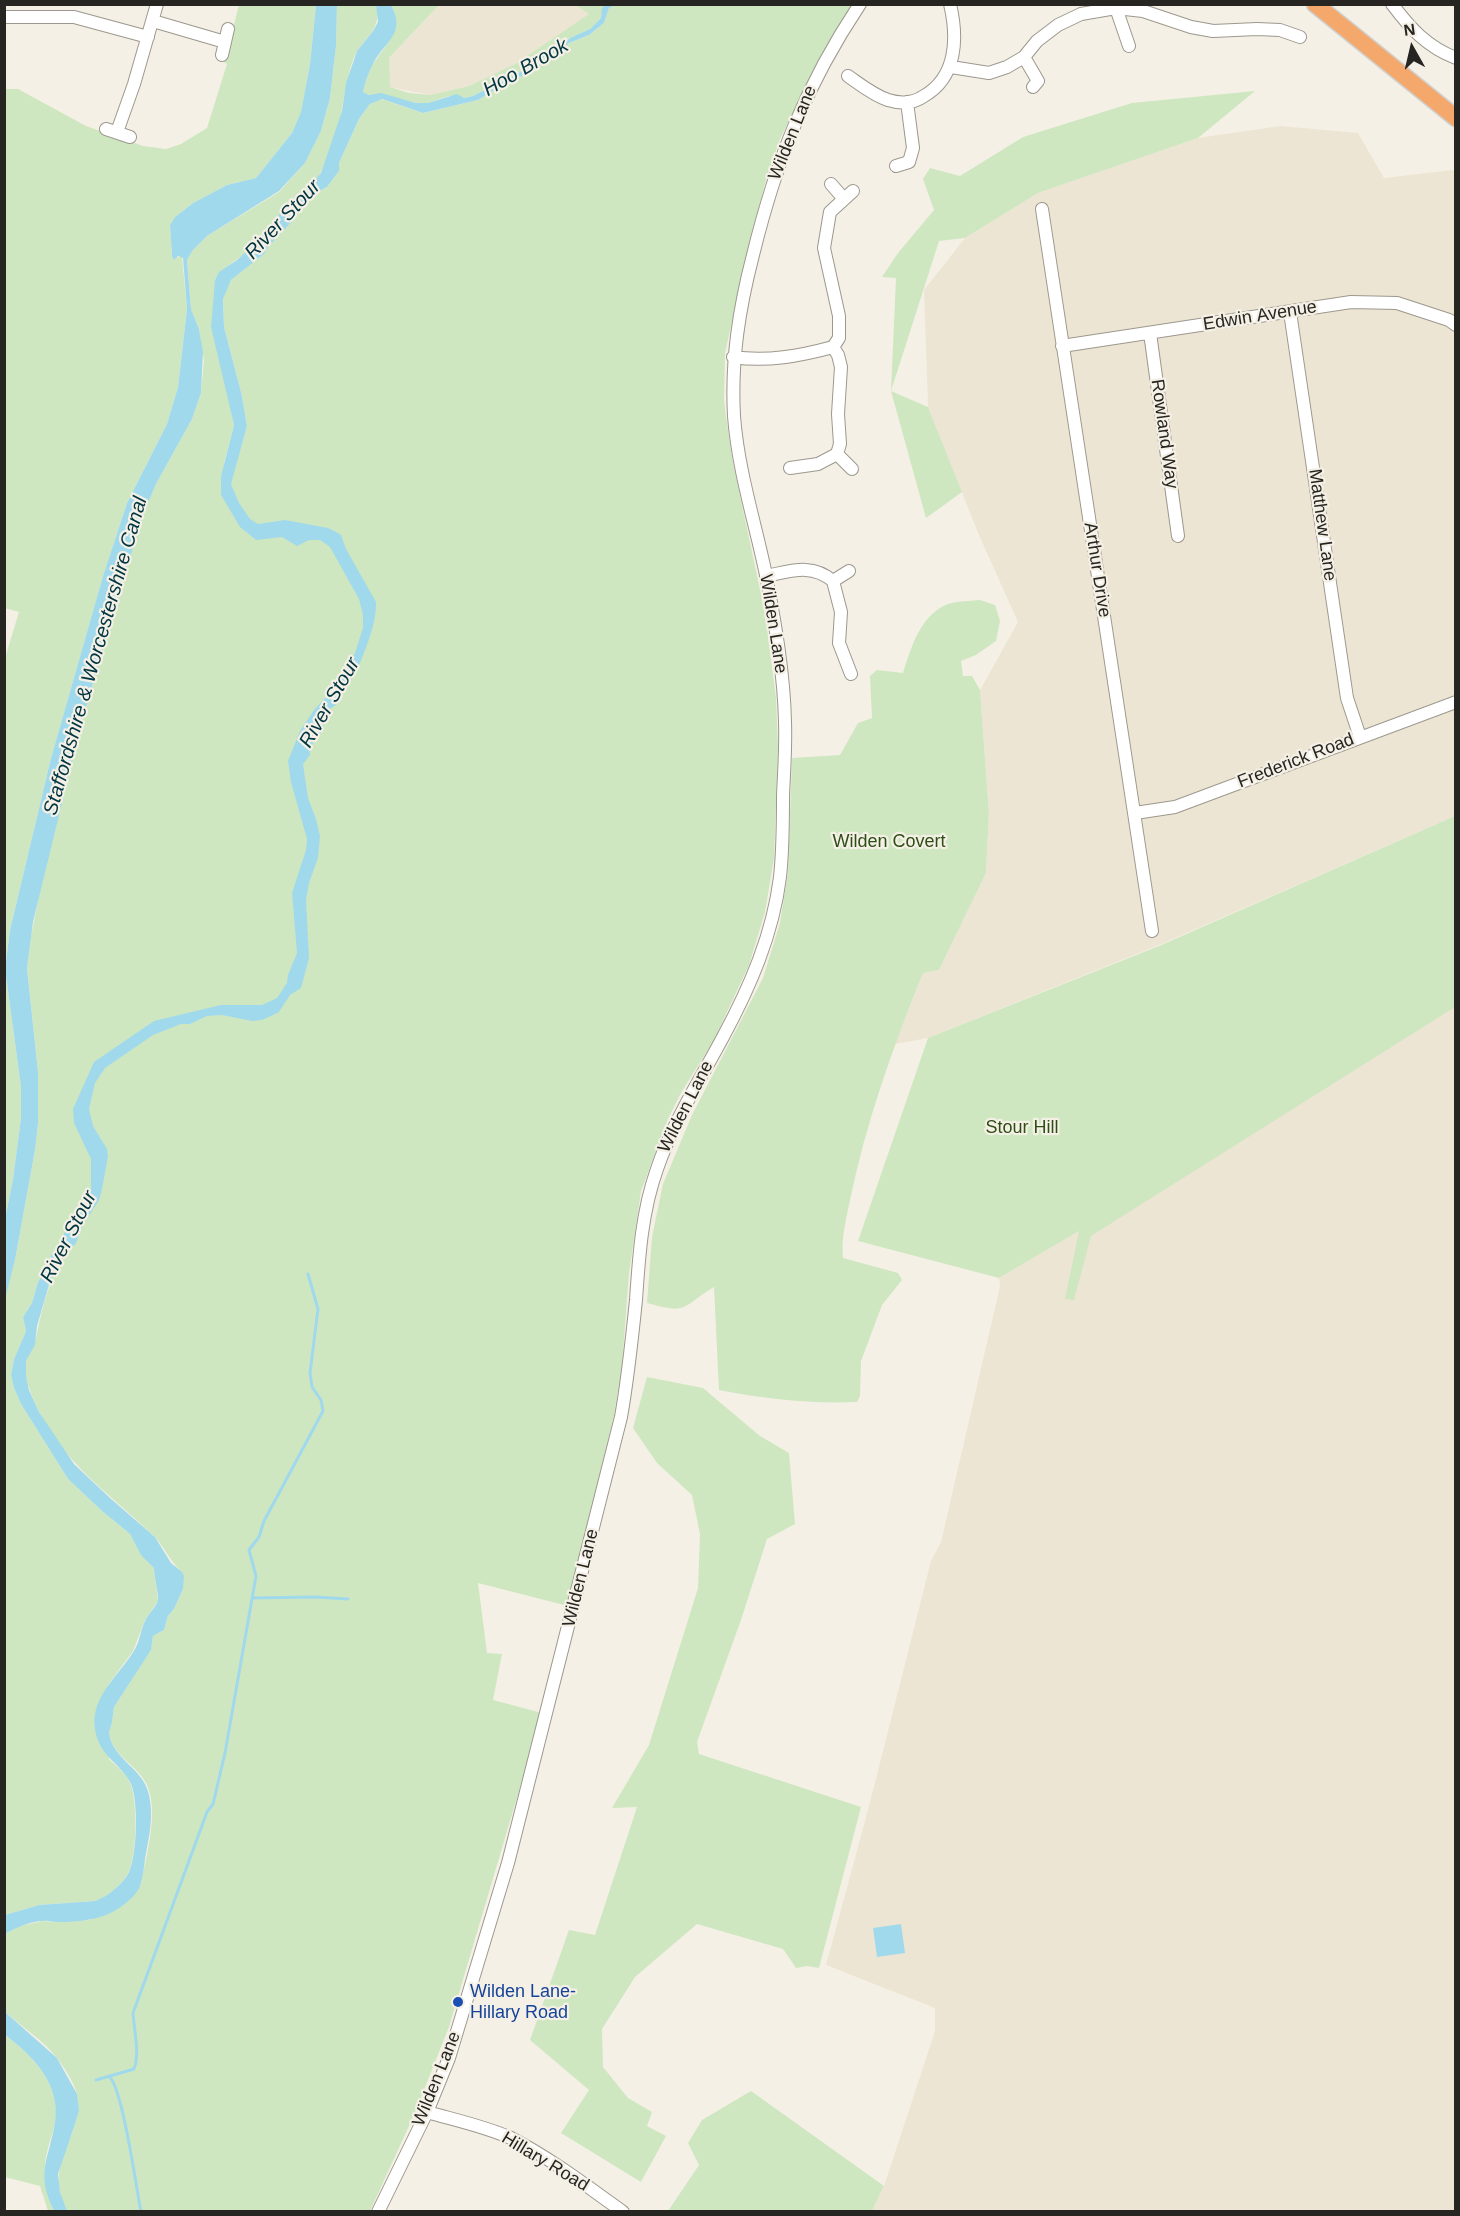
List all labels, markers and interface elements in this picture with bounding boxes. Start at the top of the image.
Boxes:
north arrow [1382,18,1442,78]
text: N [1403,20,1416,39]
water label: Hoo Brook [479,34,573,102]
street label: Wilden Lane [764,83,822,183]
water label: River Stour [240,175,326,265]
street label: Edwin Avenue [1202,296,1318,336]
street label: Rowland Way [1146,378,1182,490]
street label: Matthew Lane [1303,468,1341,582]
water label: Staffordshire & Worcestershire Canal [39,494,153,818]
street label: Arthur Drive [1079,521,1115,619]
street label: Wilden Lane [755,573,791,675]
water label: River Stour [295,654,365,752]
street label: Frederick Road [1235,729,1357,793]
park label: Wilden Covert [832,831,946,853]
street label: Wilden Lane [654,1058,718,1156]
park label: Stour Hill [985,1117,1059,1139]
water label: River Stour [36,1187,102,1287]
street label: Wilden Lane [558,1527,604,1629]
place label: Wilden Lane- Hillary Road [470,1981,576,2024]
marker: Wilden Lane- Hillary Road [451,1995,465,2009]
street label: Wilden Lane [408,2029,466,2129]
street label: Hillary Road [497,2127,593,2197]

